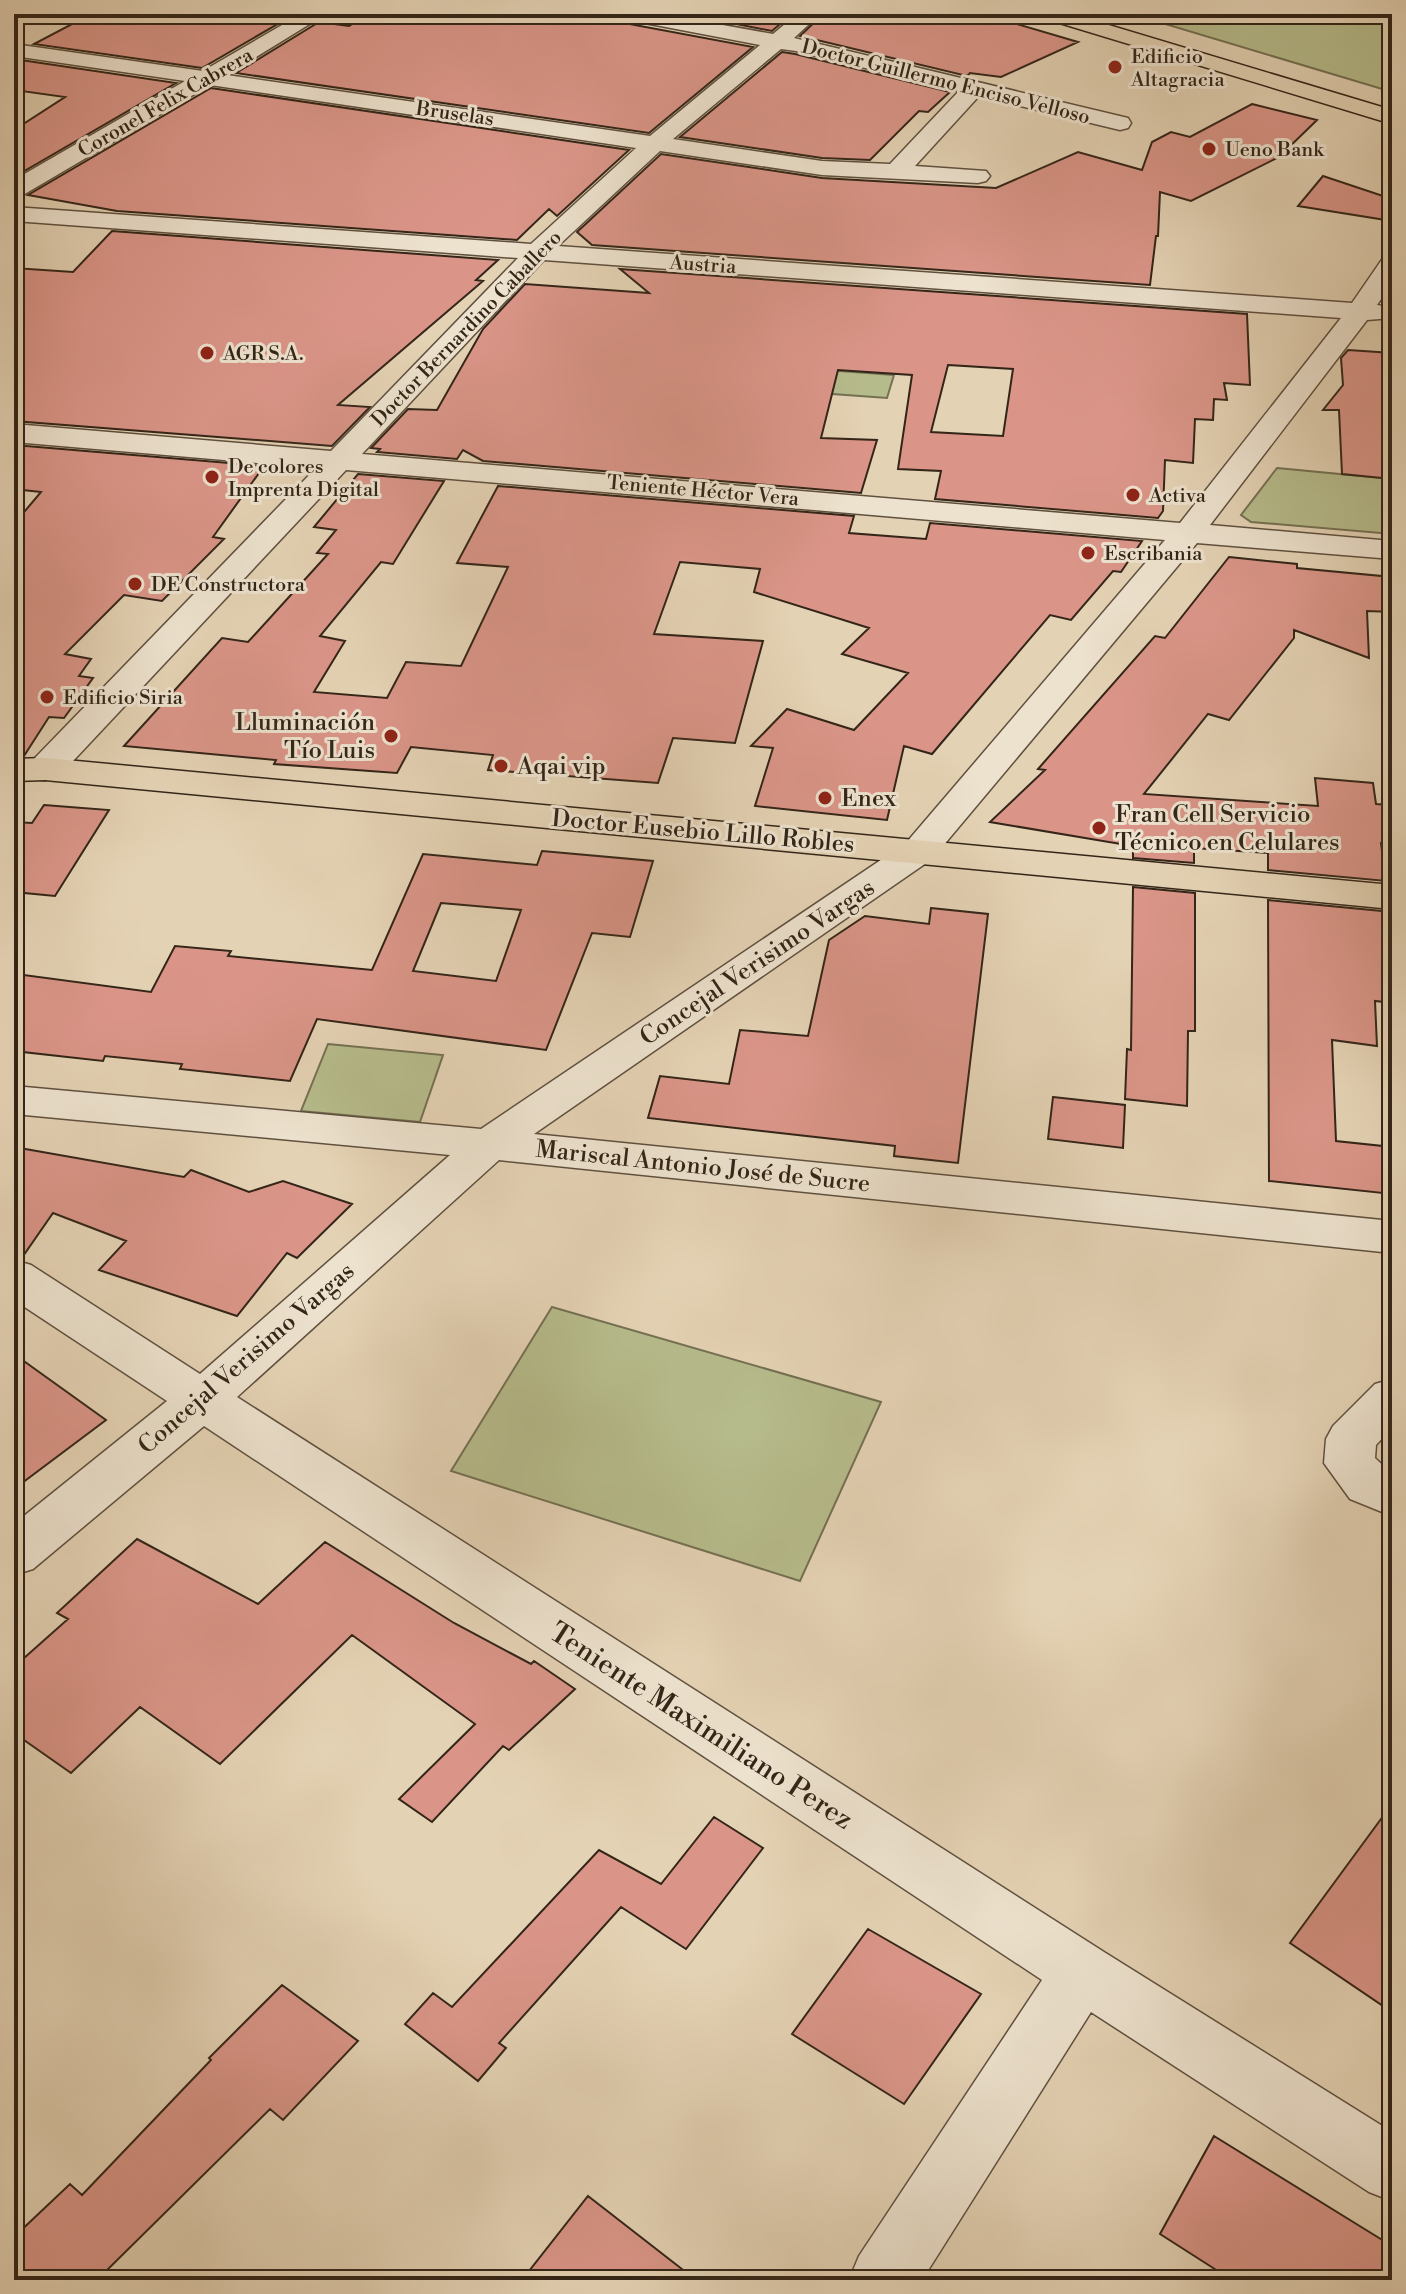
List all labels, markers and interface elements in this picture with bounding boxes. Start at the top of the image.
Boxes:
street label: Doctor Guillermo Enciso Velloso [799,34,1093,130]
street label: Coronel Felix Cabrera [74,43,258,164]
place label: Edificio Altagracia [1130,45,1225,93]
marker: Edificio Altagracia [1106,58,1124,76]
street label: Bruselas [413,97,495,132]
place label: Ueno Bank [1225,138,1325,163]
marker: Ueno Bank [1200,140,1218,158]
street label: Doctor Bernardino Caballero [367,226,568,433]
street label: Austria [668,251,738,280]
place label: AGR S.A. [222,342,304,367]
marker: AGR S.A. [198,344,216,362]
place label: De colores Imprenta Digital [228,455,379,503]
marker: De colores Imprenta Digital [203,468,221,486]
street label: Teniente Héctor Vera [606,471,801,512]
place label: Activa [1148,484,1207,509]
marker: Activa [1124,486,1142,504]
place label: Escribania [1104,542,1203,567]
marker: Escribania [1079,544,1097,562]
place label: DE Constructora [151,573,306,598]
marker: DE Constructora [126,575,144,593]
place label: Edificio Siria [63,686,184,711]
marker: Edificio Siria [38,688,56,706]
place label: Lluminación Tío Luis [235,708,375,766]
marker: Lluminación Tío Luis [382,727,400,745]
place label: Aqai vip [516,752,606,782]
marker: Aqai vip [492,757,510,775]
place label: Enex [841,784,897,814]
marker: Enex [816,789,834,807]
place label: Fran Cell Servicio Técnico en Celulares [1115,800,1340,858]
street label: Doctor Eusebio Lillo Robles [550,804,856,860]
marker: Fran Cell Servicio Técnico en Celulares [1090,819,1108,837]
street label: Concejal Verisimo Vargas [634,873,881,1053]
street label: Mariscal Antonio José de Sucre [534,1135,872,1199]
street label: Concejal Verisimo Vargas [132,1257,361,1461]
street label: Teniente Maximiliano Perez [543,1615,859,1837]

